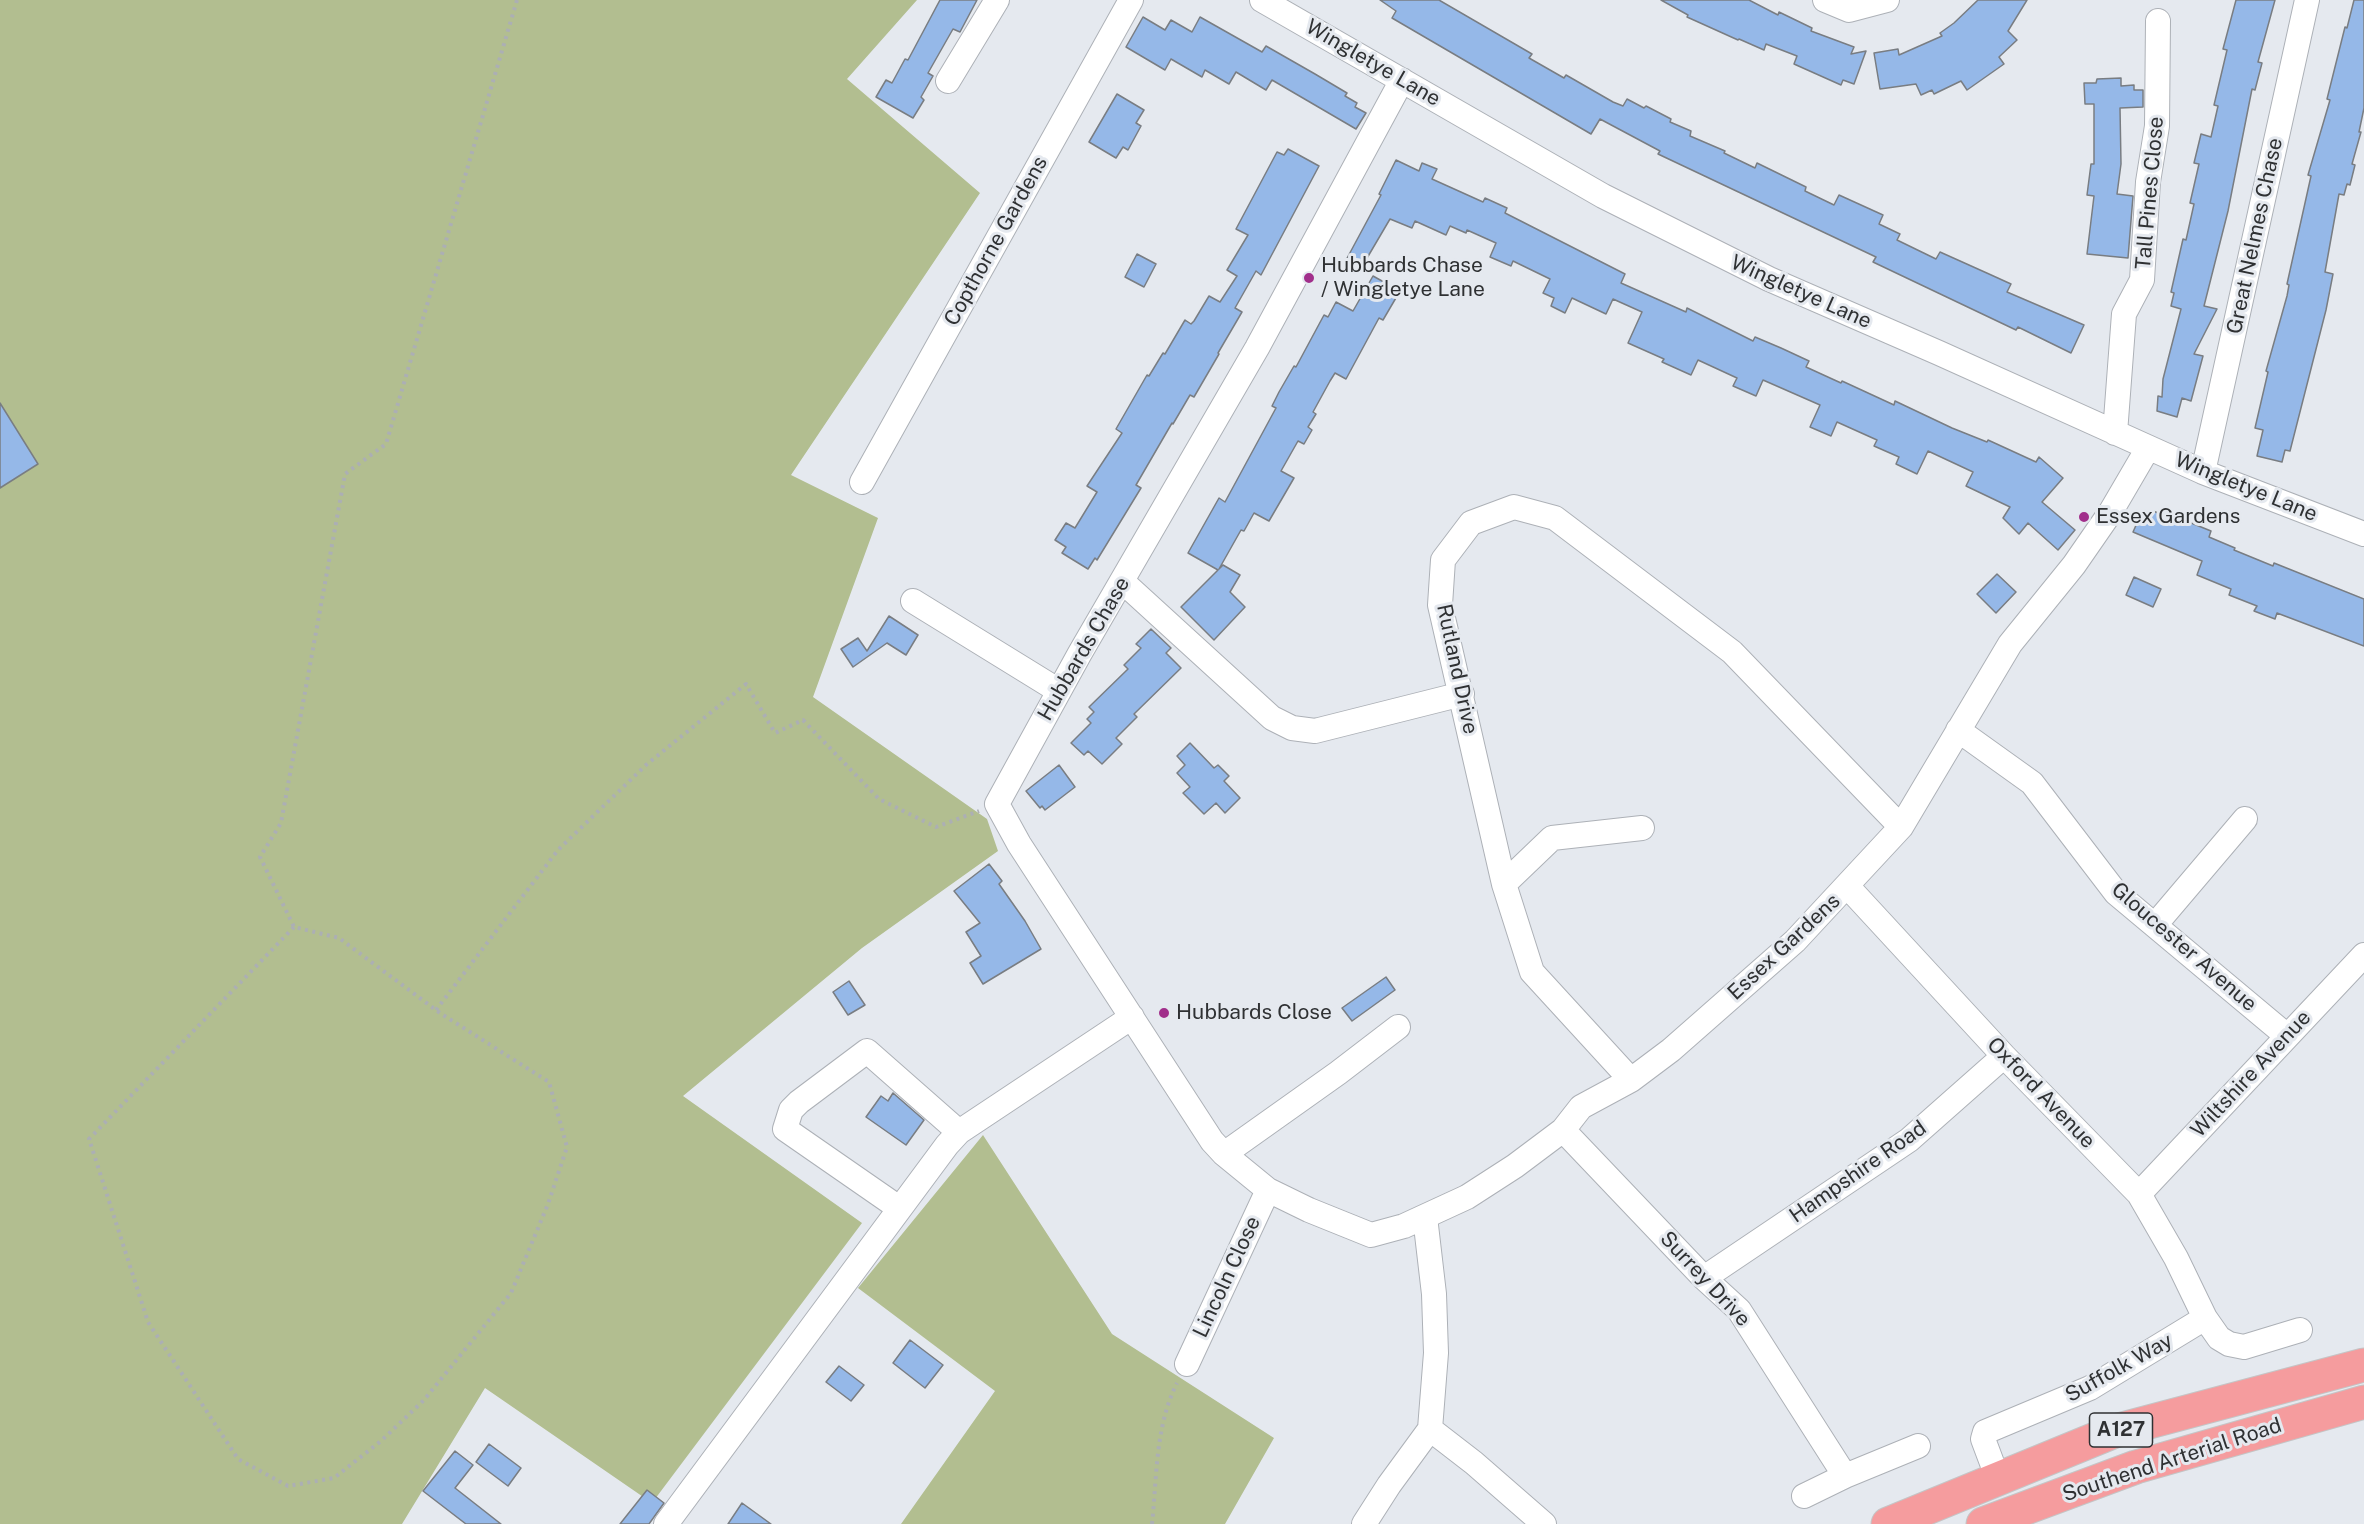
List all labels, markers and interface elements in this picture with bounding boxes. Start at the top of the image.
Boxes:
street label: Wingletye Lane [1301,14,1445,112]
street label: Tall Pines Close [2131,116,2169,270]
street label: Great Nelmes Chase [2222,136,2288,336]
street label: Copthorne Gardens [939,152,1053,330]
street label: Wingletye Lane [1727,250,1875,334]
place label: Hubbards Chase / Wingletye Lane [1321,253,1485,303]
marker: Hubbards Chase / Wingletye Lane [1302,271,1316,285]
street label: Wingletye Lane [2171,447,2321,527]
place label: Essex Gardens [2096,504,2240,530]
marker: Essex Gardens [2077,510,2091,524]
street label: Hubbards Chase [1033,573,1135,725]
street label: Rutland Drive [1431,602,1483,736]
street label: Gloucester Avenue [2106,877,2262,1017]
street label: Essex Gardens [1723,889,1845,1005]
place label: Hubbards Close [1176,1000,1332,1026]
street label: Wiltshire Avenue [2186,1005,2316,1143]
marker: Hubbards Close [1157,1006,1171,1020]
street label: Oxford Avenue [1982,1032,2100,1154]
street label: Hampshire Road [1785,1115,1931,1229]
street label: Lincoln Close [1188,1212,1266,1342]
street label: Surrey Drive [1655,1226,1755,1332]
street label: Suffolk Way [2061,1328,2177,1408]
street label: Southend Arterial Road [2059,1413,2285,1507]
road number: A127 [2090,1413,2152,1447]

